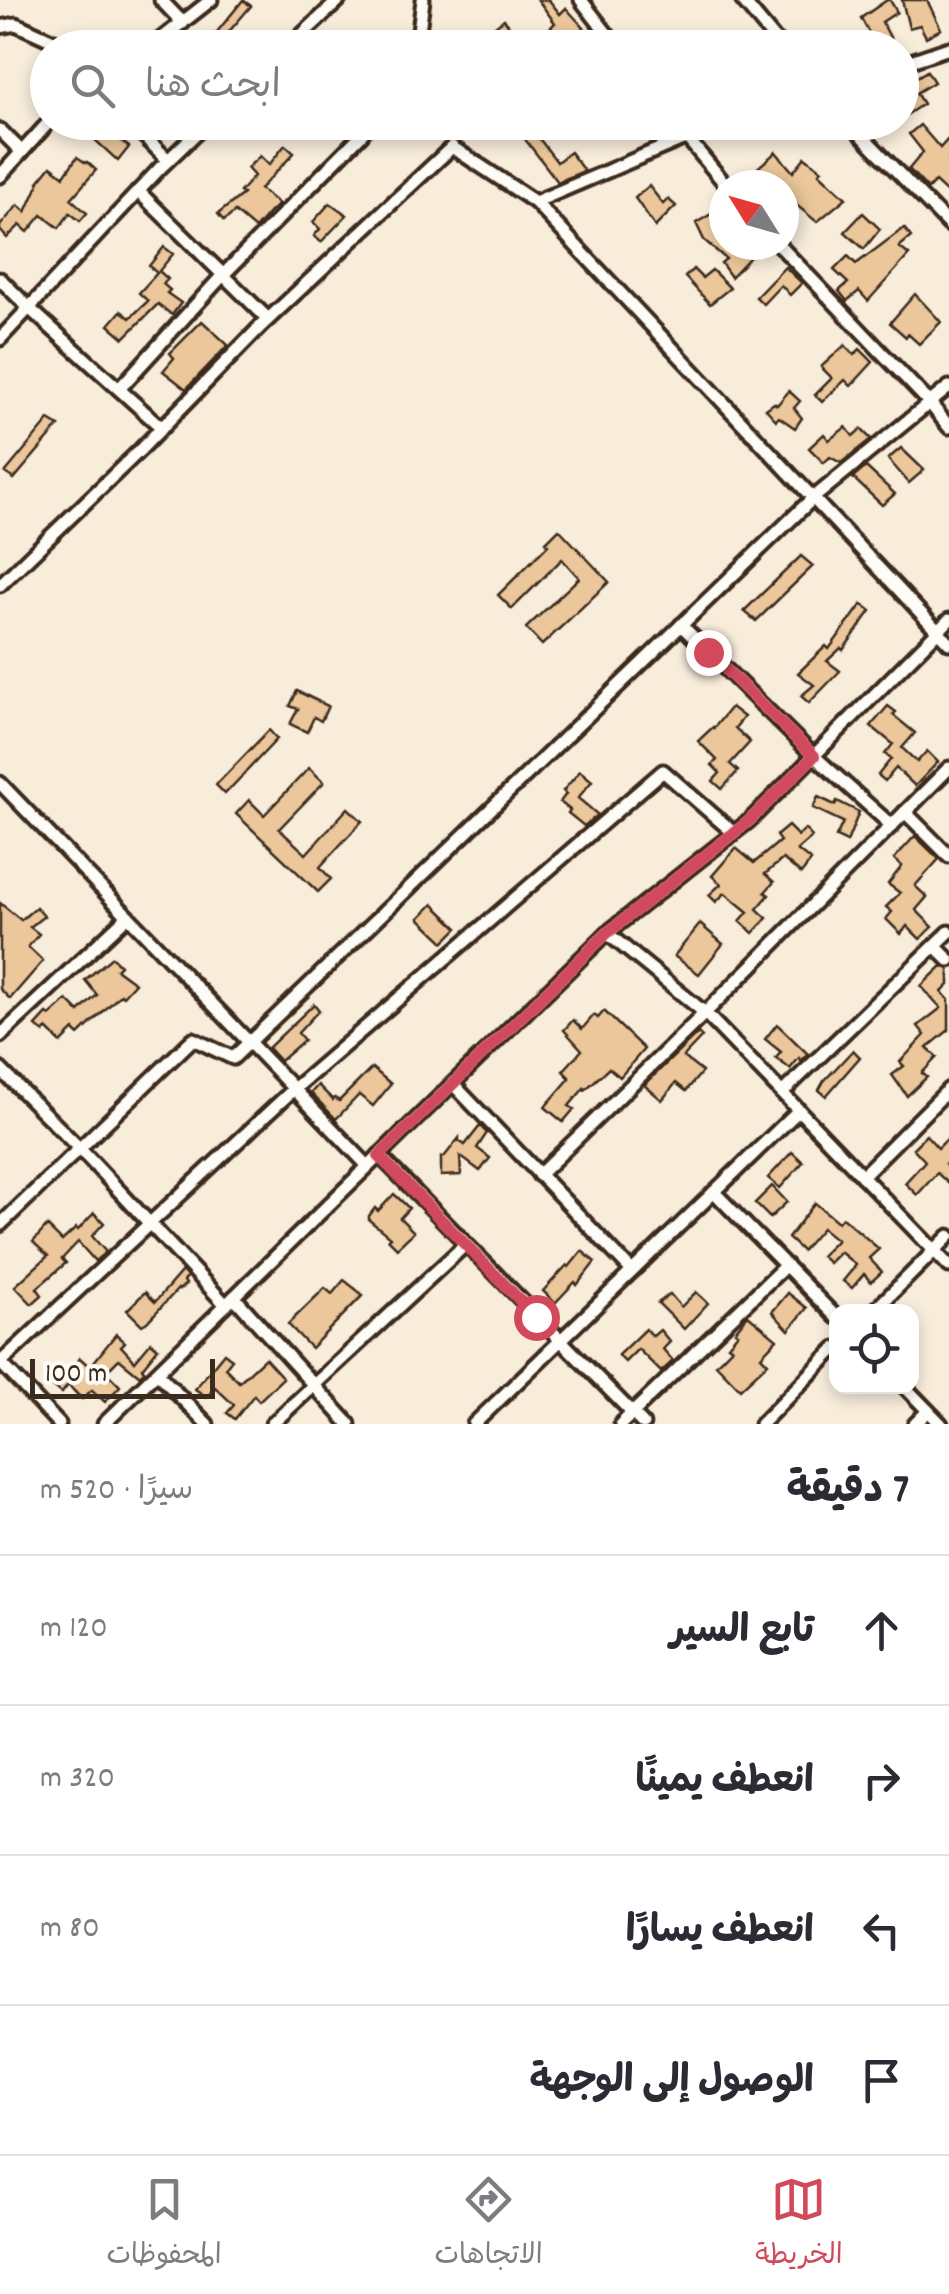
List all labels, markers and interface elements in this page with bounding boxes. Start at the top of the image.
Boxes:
search box [30,30,919,140]
icon: search [65,58,120,113]
text: ابحث هنا [145,61,281,116]
north arrow [709,170,799,260]
route end [686,630,732,676]
route start [514,1295,560,1341]
map controls [829,1304,919,1394]
button: locate [829,1304,919,1394]
scale bar [30,1354,215,1398]
text: 100 m [45,1356,107,1396]
text: 7 دقيقة [786,1463,909,1523]
text: سيرًا · 520 m [40,1469,193,1515]
icon: ahead [854,1603,909,1658]
text: تابع السير [670,1606,814,1661]
text: 120 m [40,1607,108,1653]
icon: right [854,1753,909,1808]
text: انعطف يمينًا [636,1756,814,1811]
text: 320 m [40,1757,115,1803]
icon: left [854,1903,909,1958]
text: انعطف يسارًا [626,1906,814,1961]
text: 80 m [40,1907,100,1953]
icon: arrive [854,2053,909,2108]
text: الوصول إلى الوجهة [529,2056,814,2111]
tab: المحفوظات [106,2172,222,2278]
tab: الاتجاهات [434,2172,543,2278]
tab: الخريطة [755,2172,843,2278]

